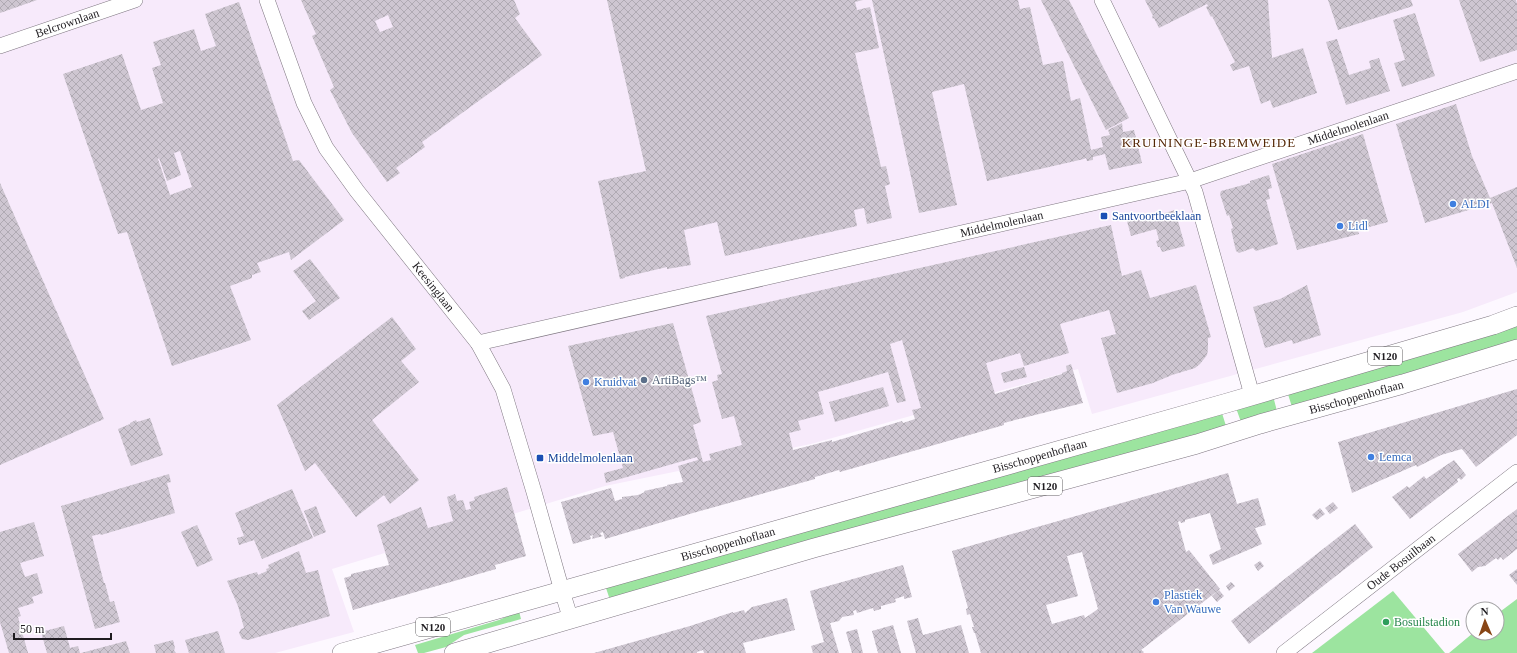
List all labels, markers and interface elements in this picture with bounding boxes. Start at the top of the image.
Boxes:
street label: Belcrownlaan [33,6,101,40]
street label: Middelmolenlaan [1306,108,1390,148]
district label: KRUININGE-BREMWEIDE [1122,135,1296,150]
place label: ALDI [1461,197,1490,211]
marker: ALDI [1448,199,1458,209]
street label: Middelmolenlaan [959,208,1044,240]
place label: Santvoortbeeklaan [1112,209,1201,223]
marker: Santvoortbeeklaan [1099,211,1109,221]
place label: Lidl [1348,219,1369,233]
marker: Lidl [1335,221,1345,231]
street label: Keesinglaan [409,259,457,314]
road number: N120 [1368,347,1402,365]
place label: ArtiBags™ [652,373,707,387]
place label: Kruidvat [594,375,637,389]
marker: ArtiBags™ [639,375,649,385]
marker: Kruidvat [581,377,591,387]
street label: Bisschoppenhoflaan [1308,377,1405,417]
street label: Bisschoppenhoflaan [991,436,1088,476]
place label: Lemca [1379,450,1412,464]
place label: Middelmolenlaan [548,451,633,465]
marker: Lemca [1366,452,1376,462]
marker: Middelmolenlaan [535,453,545,463]
road number: N120 [1028,477,1062,495]
street label: Bisschoppenhoflaan [679,524,777,564]
street label: Oude Bosuilbaan [1364,531,1438,593]
place label: Plastiek Van Wauwe [1164,588,1221,616]
marker: Plastiek Van Wauwe [1151,597,1161,607]
north arrow [1465,601,1505,641]
text: N [1480,605,1489,617]
scale bar [14,615,111,641]
place label: Bosuilstadion [1394,615,1460,629]
marker: Bosuilstadion [1381,617,1391,627]
road number: N120 [416,618,450,636]
text: 50 m [20,622,45,636]

